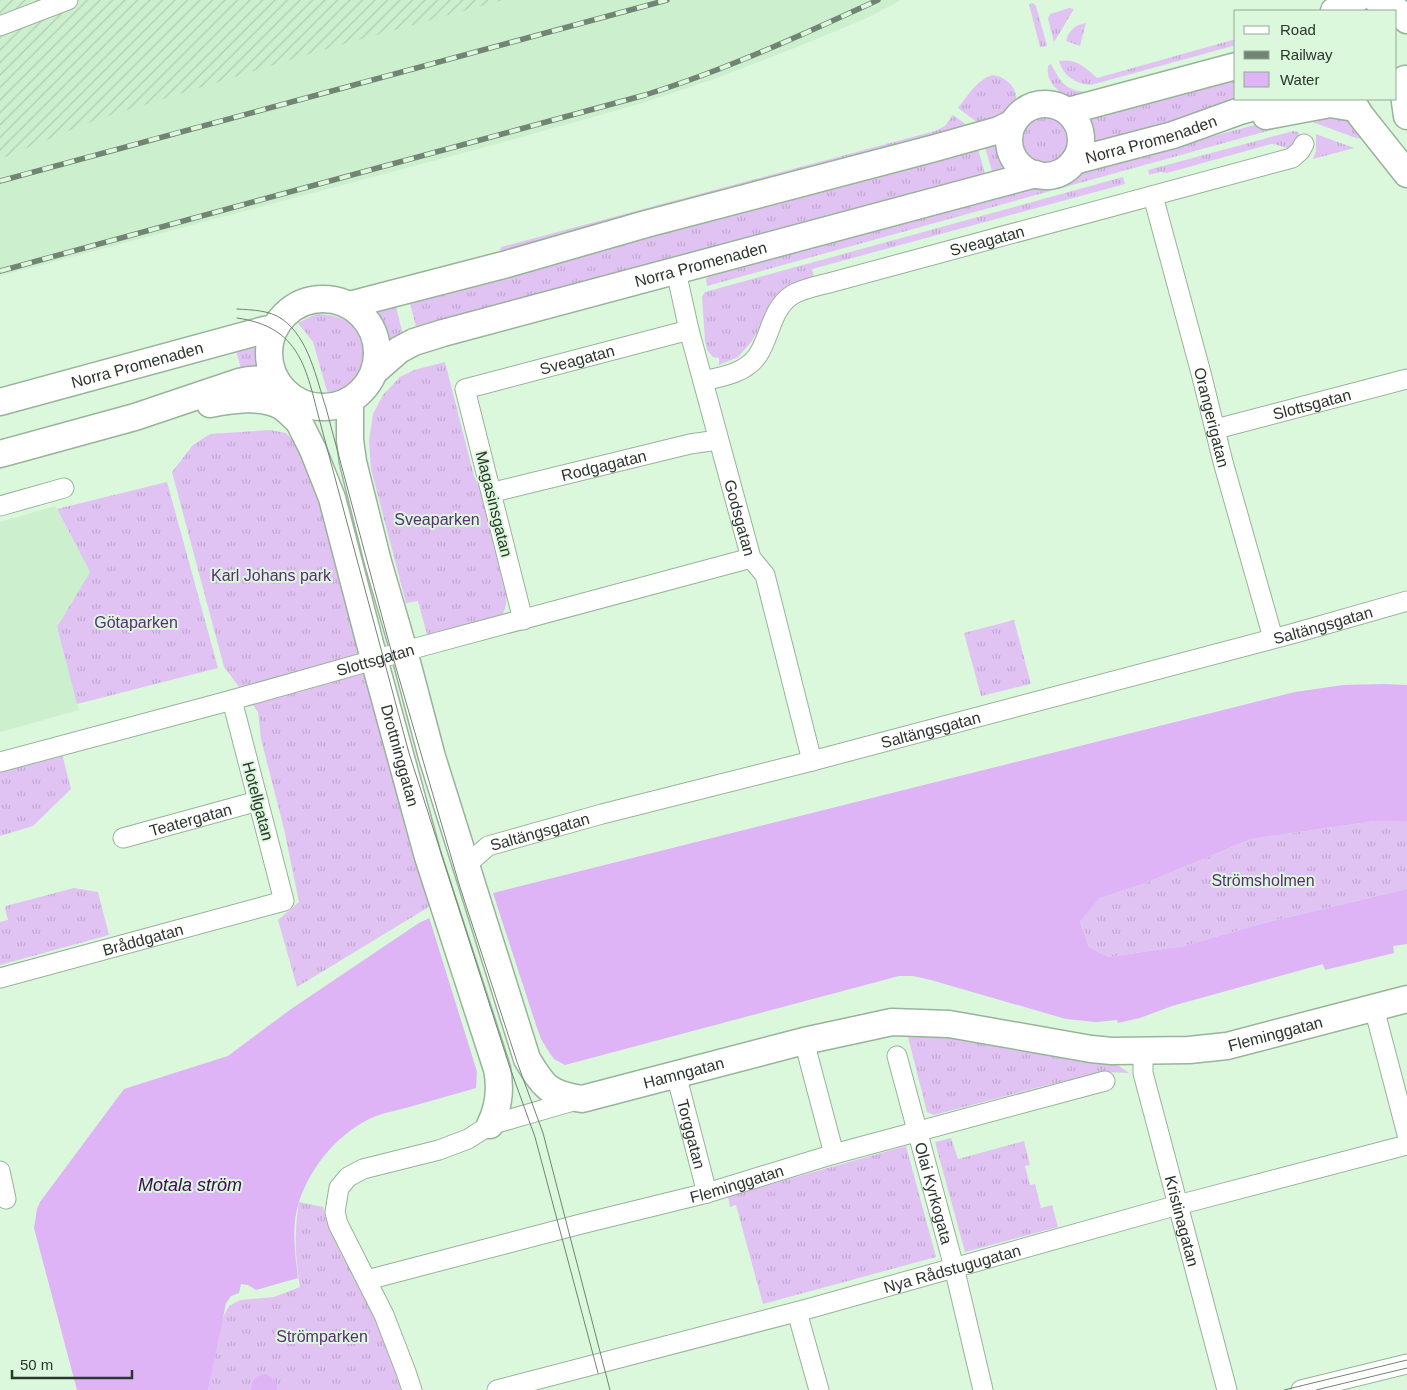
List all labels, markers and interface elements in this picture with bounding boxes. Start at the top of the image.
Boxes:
legend [1234,10,1397,100]
text: Road [1280,21,1316,38]
text: Railway [1280,46,1333,63]
text: Water [1280,71,1319,88]
street label: Norra Promenaden [1083,112,1219,166]
street label: Sveagatan [948,222,1026,259]
street label: Norra Promenaden [633,238,769,290]
street label: Norra Promenaden [69,339,205,391]
street label: Sveagatan [538,342,616,377]
street label: Orangerigatan [1191,366,1233,469]
street label: Slottsgatan [1271,386,1353,422]
street label: Rodgagatan [559,447,648,484]
street label: Magasinsgatan [473,449,515,559]
street label: Godsgatan [722,478,759,558]
park label: Sveaparken [394,511,480,528]
park label: Karl Johans park [211,567,332,584]
street label: Saltängsgatan [1271,603,1374,647]
park label: Götaparken [94,614,178,631]
street label: Slottsgatan [334,640,416,679]
street label: Drottninggatan [378,702,422,808]
street label: Saltängsgatan [879,708,982,751]
street label: Hotellgatan [239,760,277,842]
street label: Teatergatan [147,800,234,839]
street label: Saltängsgatan [488,809,591,854]
park label: Strömsholmen [1211,872,1315,889]
street label: Bråddgatan [101,920,185,958]
street label: Fleminggatan [1226,1013,1324,1054]
street label: Hamngatan [641,1054,726,1091]
street label: Torggatan [674,1097,709,1171]
street label: Olai Kyrkogata [912,1140,956,1246]
street label: Fleminggatan [688,1162,786,1205]
street label: Kristinagatan [1162,1174,1202,1268]
water label: Motala ström [138,1175,242,1195]
street label: Nya Rådstugugatan [882,1241,1022,1296]
park label: Strömparken [276,1328,368,1345]
scale bar [12,1348,132,1380]
text: 50 m [20,1356,53,1373]

